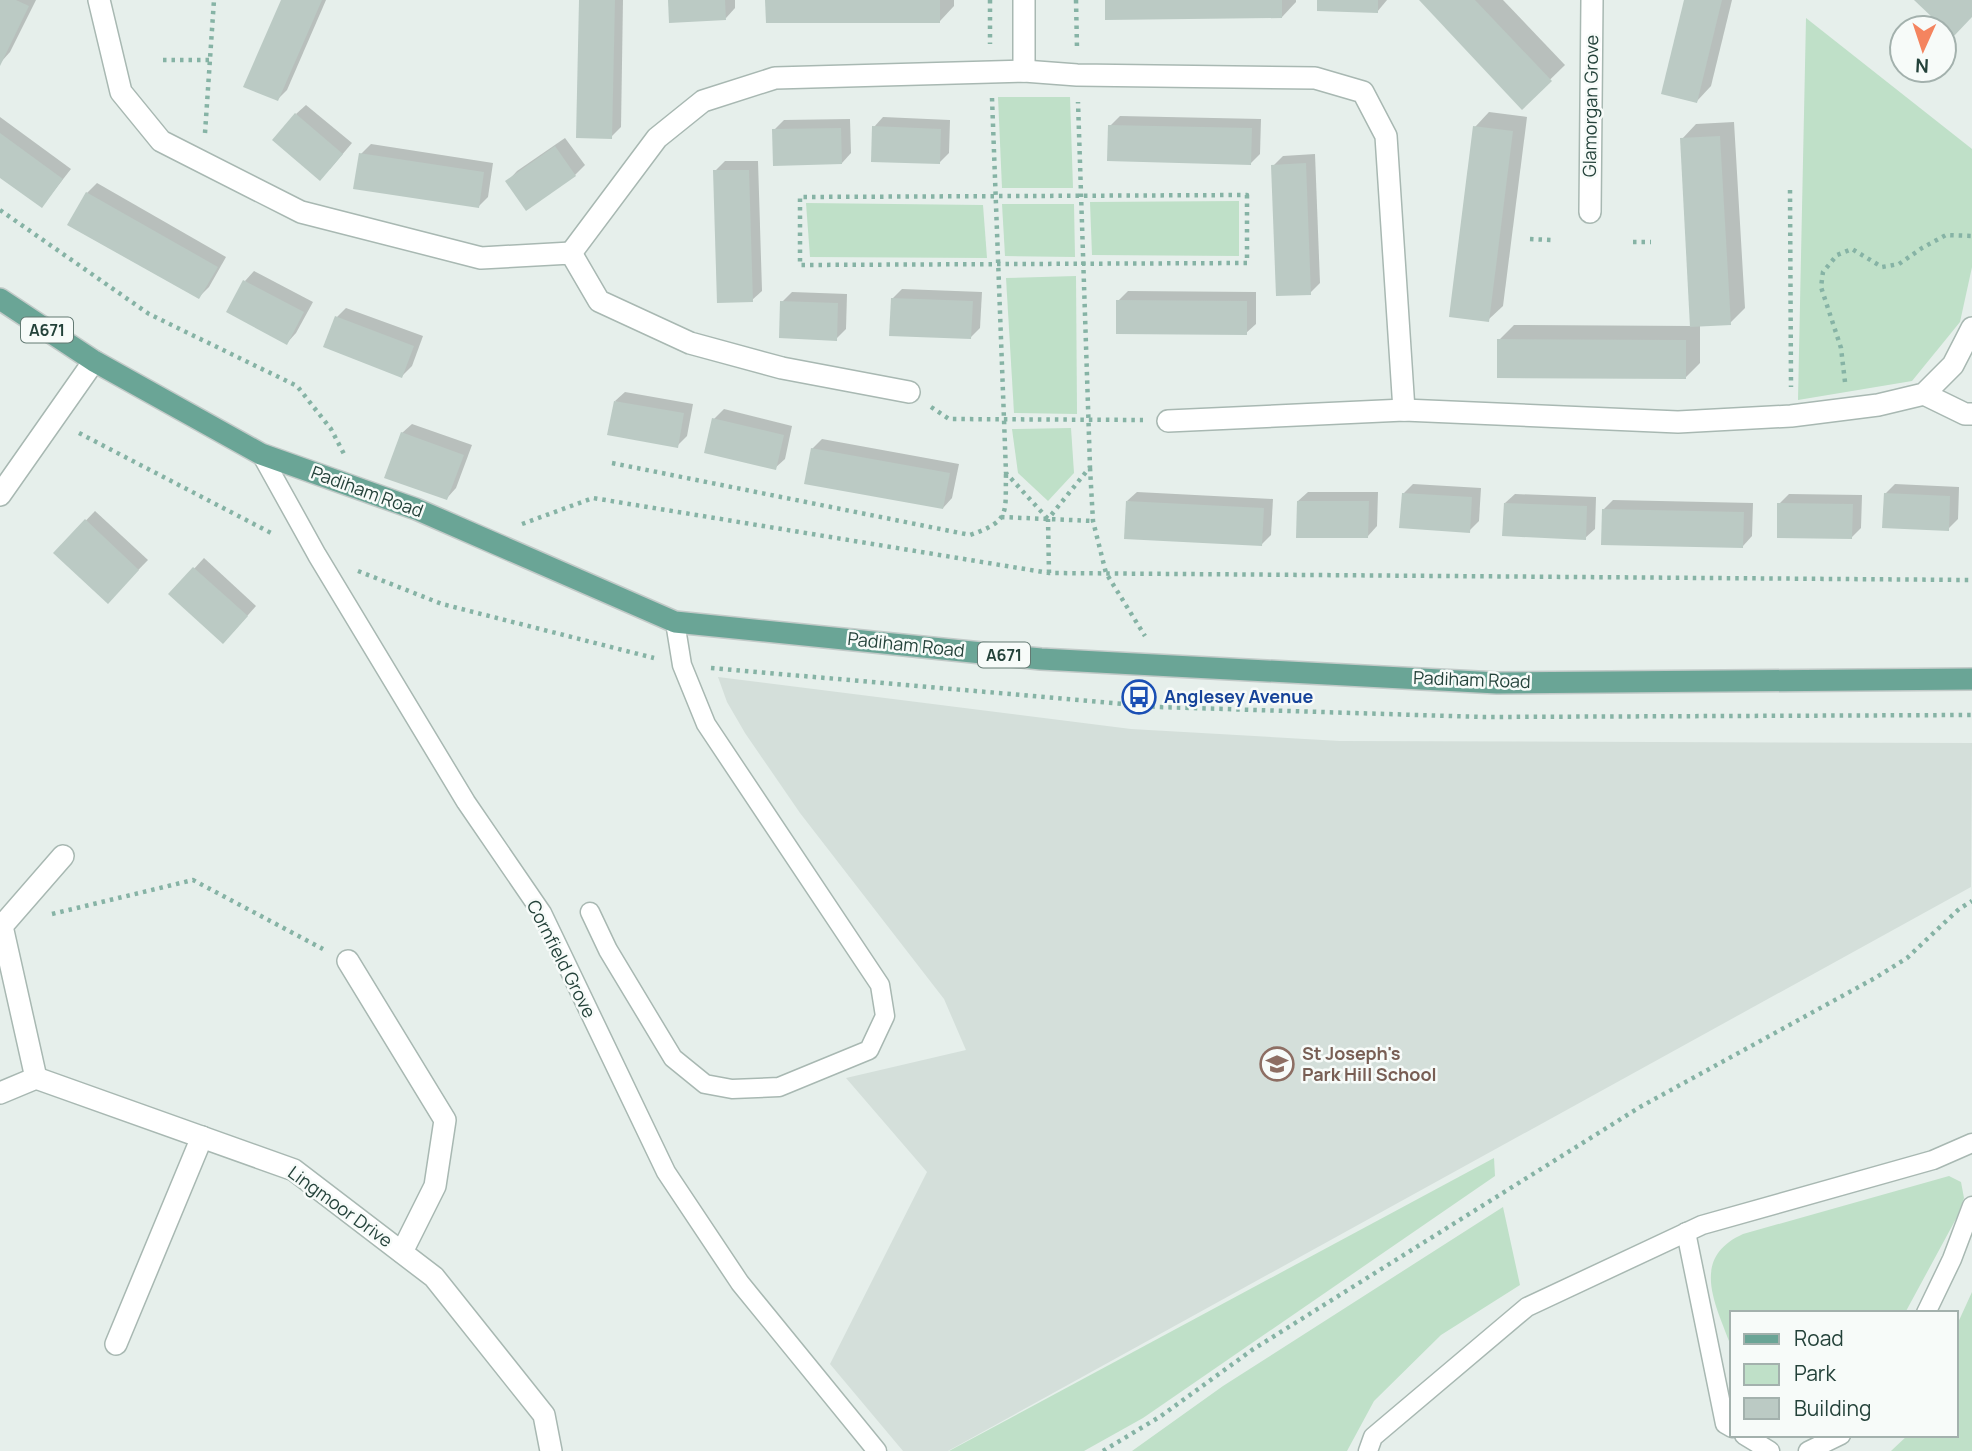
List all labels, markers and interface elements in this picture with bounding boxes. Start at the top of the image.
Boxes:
north arrow [1888,14,1958,84]
street label: Glamorgan Grove [1577,35,1603,177]
text: N [1915,53,1930,79]
road number: A671 [21,318,73,342]
street label: Padiham Road [308,460,427,522]
street label: Padiham Road [846,626,966,662]
road number: A671 [978,642,1030,668]
street label: Padiham Road [1413,665,1531,693]
bus stop icon: Anglesey Avenue [1120,678,1158,716]
place label: Anglesey Avenue [1164,684,1313,708]
street label: Cornfield Grove [522,896,602,1022]
place label: St Joseph's Park Hill School [1302,1041,1437,1086]
school or university icon: St Joseph's Park Hill School [1258,1045,1296,1083]
street label: Lingmoor Drive [284,1160,398,1252]
legend [1730,1311,1958,1437]
text: Road [1794,1324,1844,1352]
text: Park [1794,1359,1836,1387]
text: Building [1794,1394,1871,1422]

